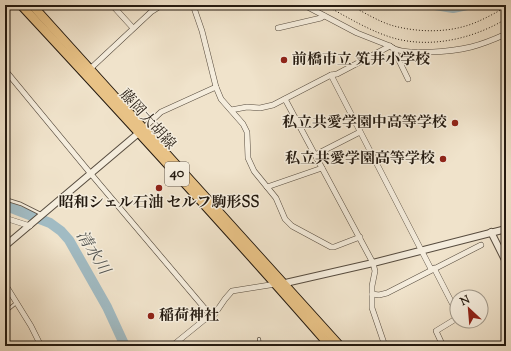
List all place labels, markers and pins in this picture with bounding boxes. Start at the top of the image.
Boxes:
place label: 前橋市立 笂井小学校 [292,50,430,71]
marker: 前橋市立 笂井小学校 [279,55,289,65]
place label: 私立共愛学園中高等学校 [282,113,447,134]
marker: 私立共愛学園中高等学校 [450,118,460,128]
place label: 私立共愛学園高等学校 [285,149,435,170]
marker: 私立共愛学園高等学校 [438,154,448,164]
marker: 昭和シェル石油 セルフ駒形SS [154,183,164,193]
place label: 昭和シェル石油 セルフ駒形SS [59,193,259,214]
place label: 稲荷神社 [159,306,219,327]
marker: 稲荷神社 [146,311,156,321]

